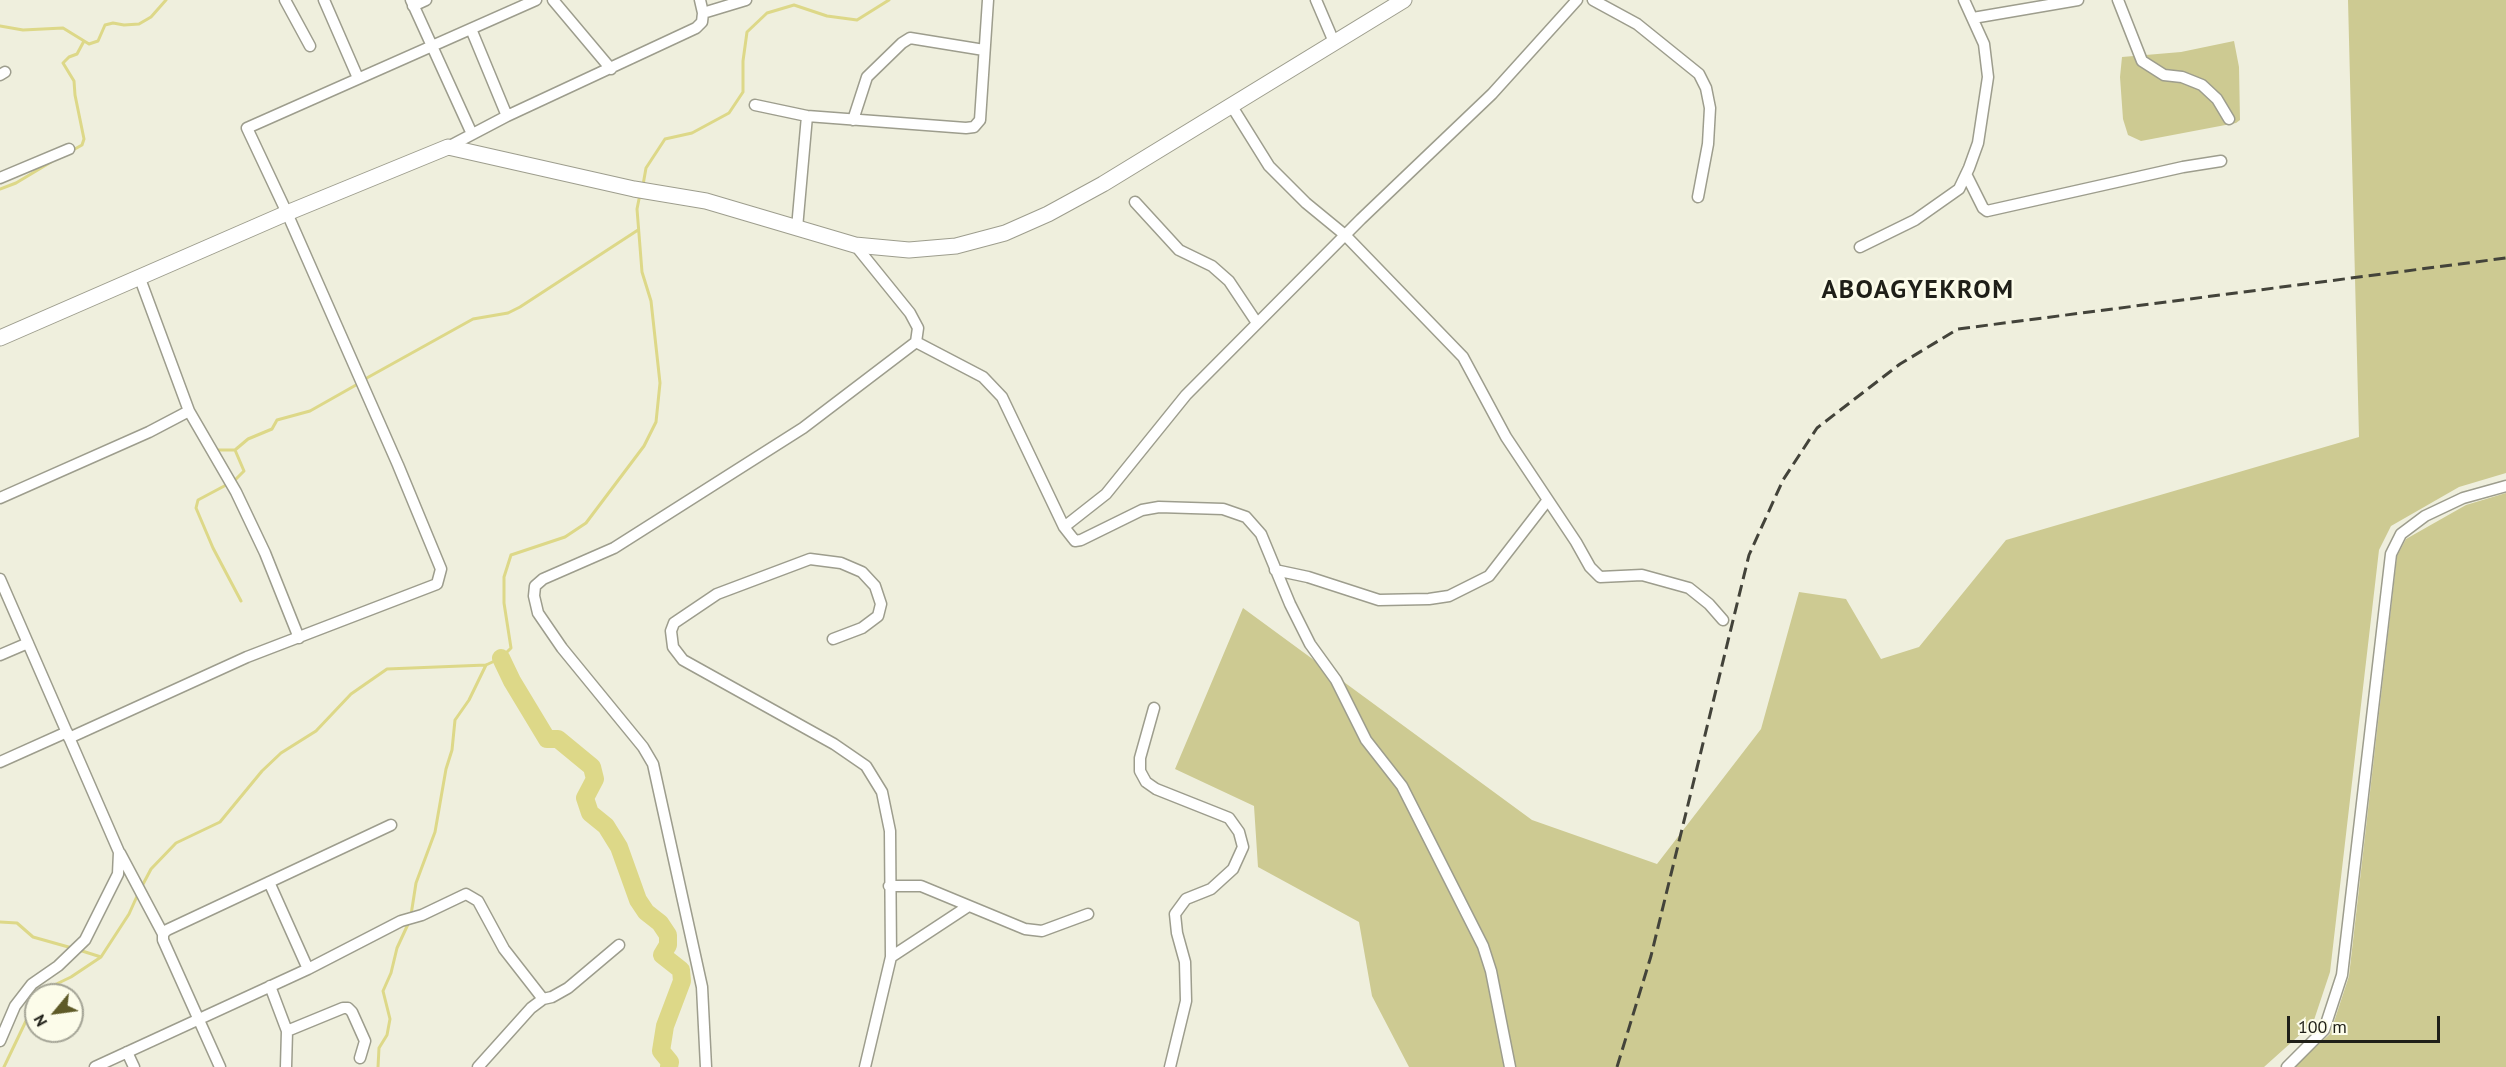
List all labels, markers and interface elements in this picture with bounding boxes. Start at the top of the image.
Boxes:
district label: ABOAGYEKROM [1821,275,2015,307]
north arrow [24,983,84,1043]
scale bar [2290,1004,2443,1042]
text: N [29,1011,51,1030]
text: 100 m [2298,1015,2347,1038]

